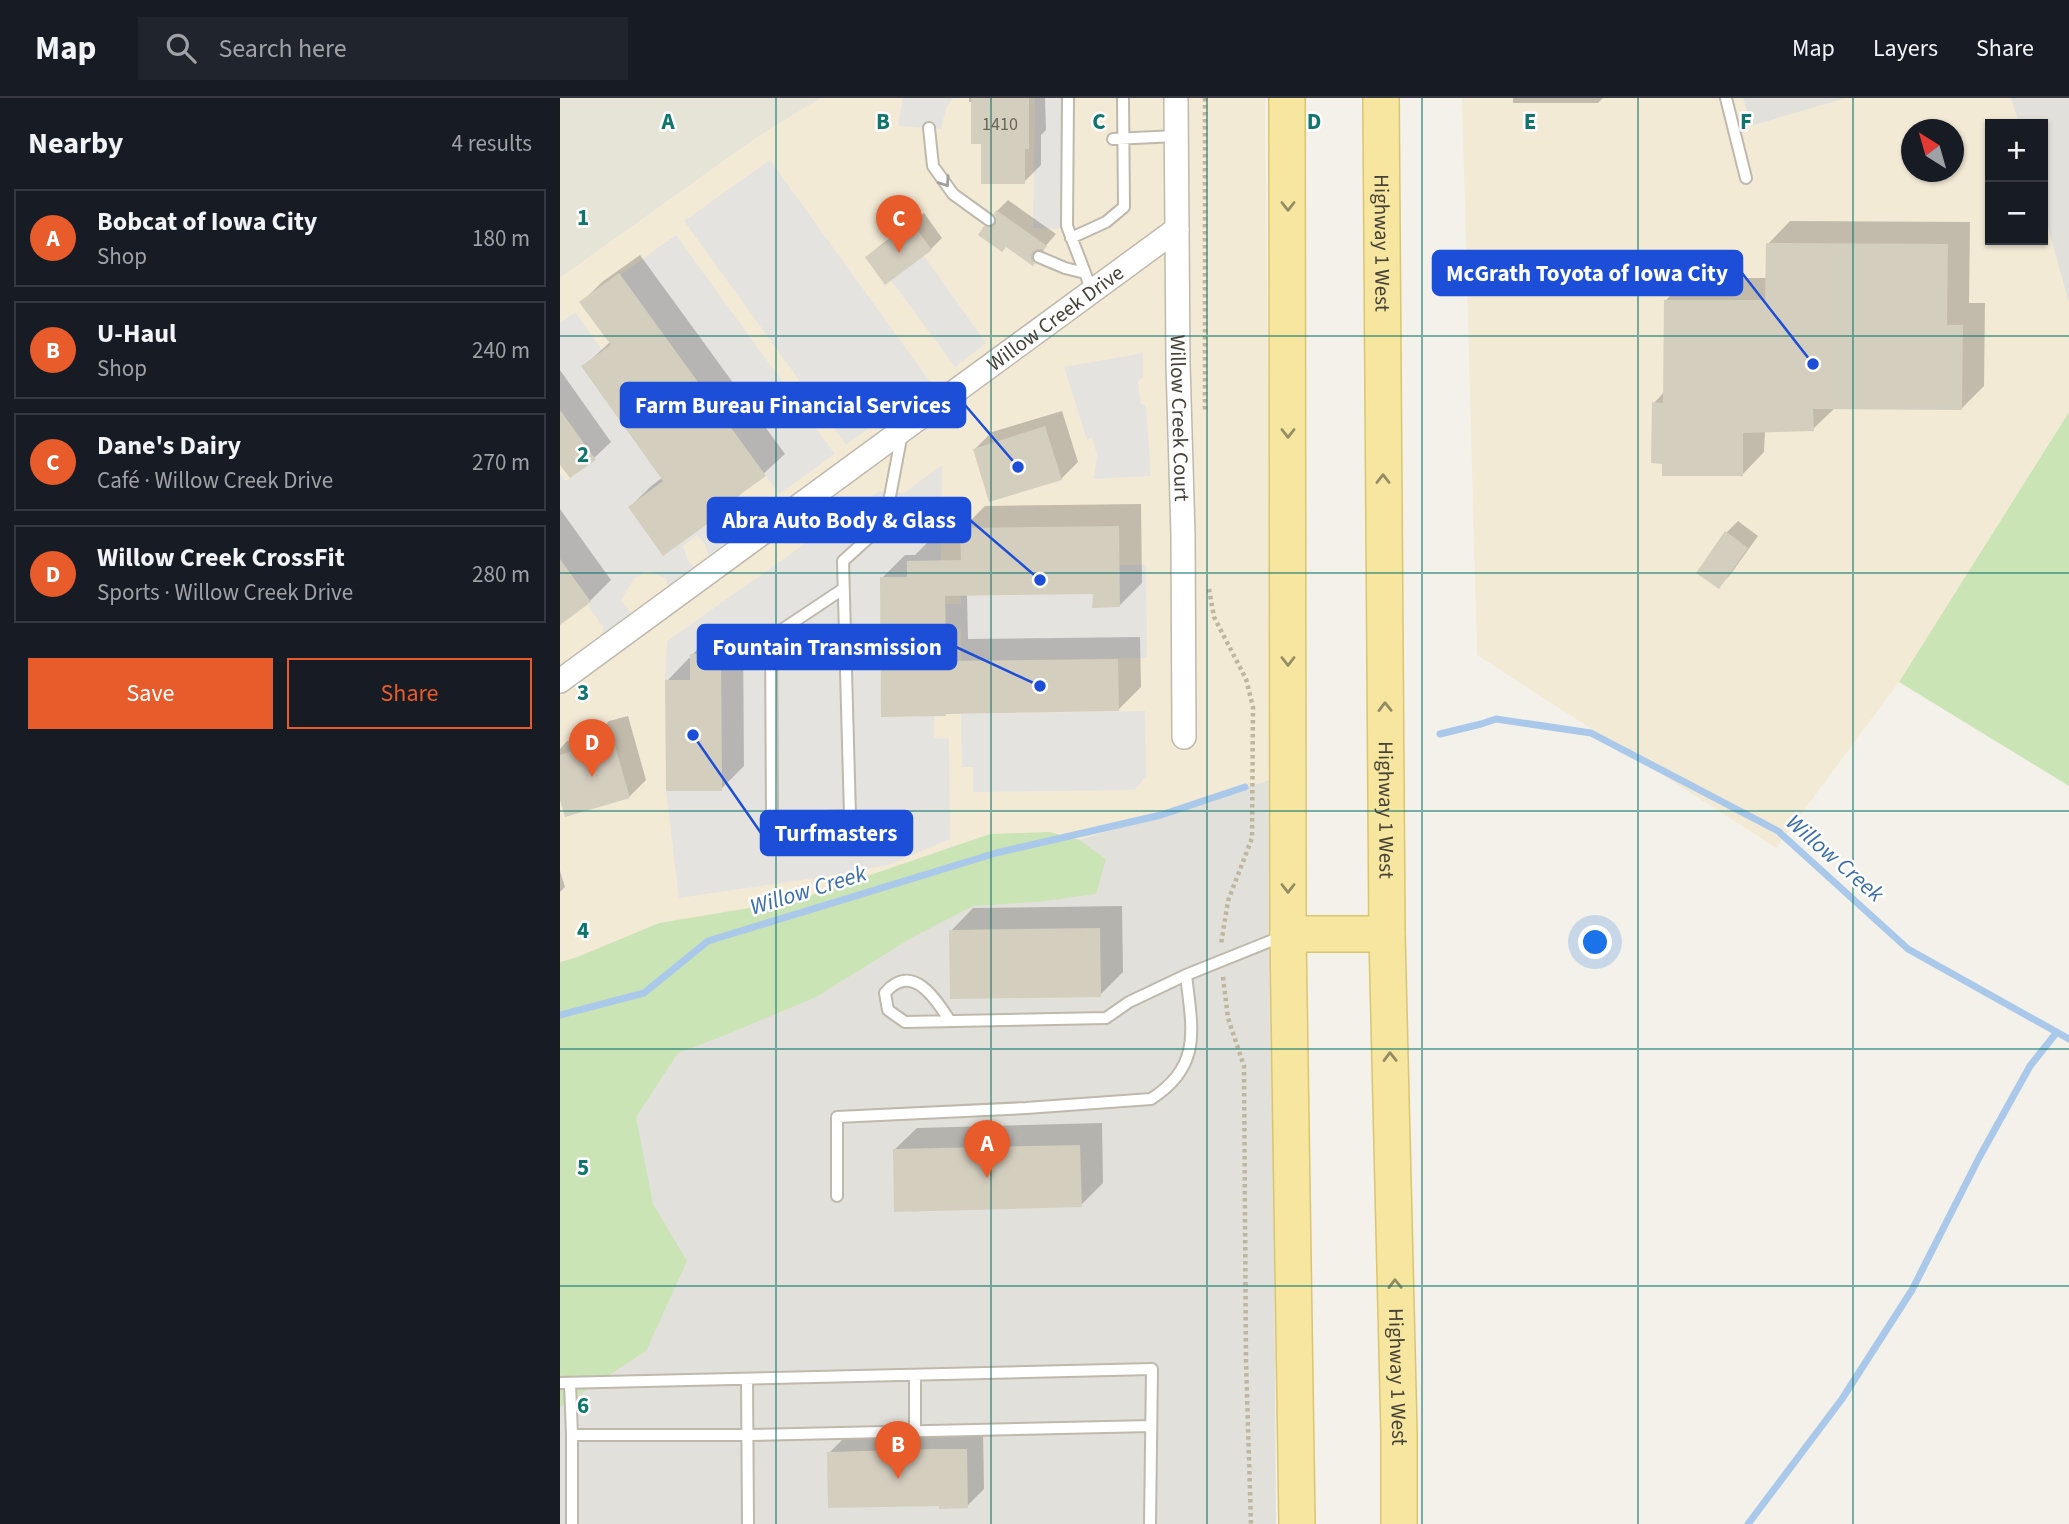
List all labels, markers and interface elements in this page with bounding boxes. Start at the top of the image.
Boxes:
search box [138,17,628,80]
text: Map [35,25,96,72]
icon: search [162,29,200,67]
text: Search here [218,30,347,67]
text: Map [1792,31,1835,66]
text: Layers [1873,31,1938,66]
text: Share [1976,31,2034,66]
text: A [660,105,675,138]
text: B [876,105,890,138]
text: C [1092,105,1106,138]
text: D [1307,105,1321,138]
text: E [1524,105,1536,138]
text: F [1740,105,1752,138]
house number: 1410 [982,112,1018,137]
north arrow [1901,119,1964,182]
map controls [1985,119,2048,245]
button: + [1985,119,2048,182]
text: Nearby [28,122,123,165]
text: 4 results [452,127,532,160]
one-way arrow [937,174,949,187]
street label: Highway 1 West [1367,174,1398,312]
button: − [1985,182,2048,245]
pin: C [876,195,922,253]
text: 1 [577,201,589,234]
one-way arrow [1280,201,1296,212]
text: Bobcat of Iowa City [97,203,317,240]
text: A [46,222,60,255]
text: 180 m [472,222,530,255]
text: Shop [97,240,147,273]
callout: McGrath Toyota of Iowa City [1433,251,1742,295]
text: McGrath Toyota of Iowa City [1446,257,1728,290]
street label: Willow Creek Drive [981,258,1130,378]
text: U-Haul [97,315,176,352]
text: B [46,334,60,367]
text: 240 m [472,334,530,367]
street label: Willow Creek Court [1163,334,1197,502]
text: Shop [97,352,147,385]
callout: Farm Bureau Financial Services [621,383,965,427]
text: Farm Bureau Financial Services [635,389,951,422]
text: Dane's Dairy [97,427,241,464]
one-way arrow [1280,429,1296,439]
text: 2 [577,438,589,471]
text: C [46,446,60,479]
text: 270 m [472,446,530,479]
text: Café · Willow Creek Drive [97,464,333,497]
one-way arrow [1376,474,1391,485]
callout: Abra Auto Body & Glass [708,498,970,542]
text: Abra Auto Body & Glass [721,504,956,537]
text: Willow Creek CrossFit [97,539,345,576]
text: D [46,558,60,591]
text: 280 m [472,558,530,591]
text: Sports · Willow Creek Drive [97,576,353,609]
callout: Fountain Transmission [698,625,956,669]
text: Fountain Transmission [712,631,942,664]
one-way arrow [1280,656,1296,667]
button: Save [28,658,273,729]
button: Share [287,658,532,729]
text: 3 [577,676,589,709]
one-way arrow [1377,701,1393,712]
pin: D [569,719,615,777]
street label: Highway 1 West [1371,741,1402,879]
water label: Willow Creek [1779,806,1892,911]
callout: Turfmasters [761,811,912,855]
text: Turfmasters [775,817,897,850]
water label: Willow Creek [746,856,871,923]
one-way arrow [1280,884,1296,894]
text: 4 [577,914,589,947]
your location [1578,925,1612,959]
one-way arrow [1382,1051,1398,1062]
pin: A [964,1120,1010,1178]
text: 5 [577,1151,589,1184]
one-way arrow [1388,1279,1403,1290]
street label: Highway 1 West [1381,1308,1414,1446]
text: 6 [577,1389,589,1422]
pin: B [875,1421,921,1479]

